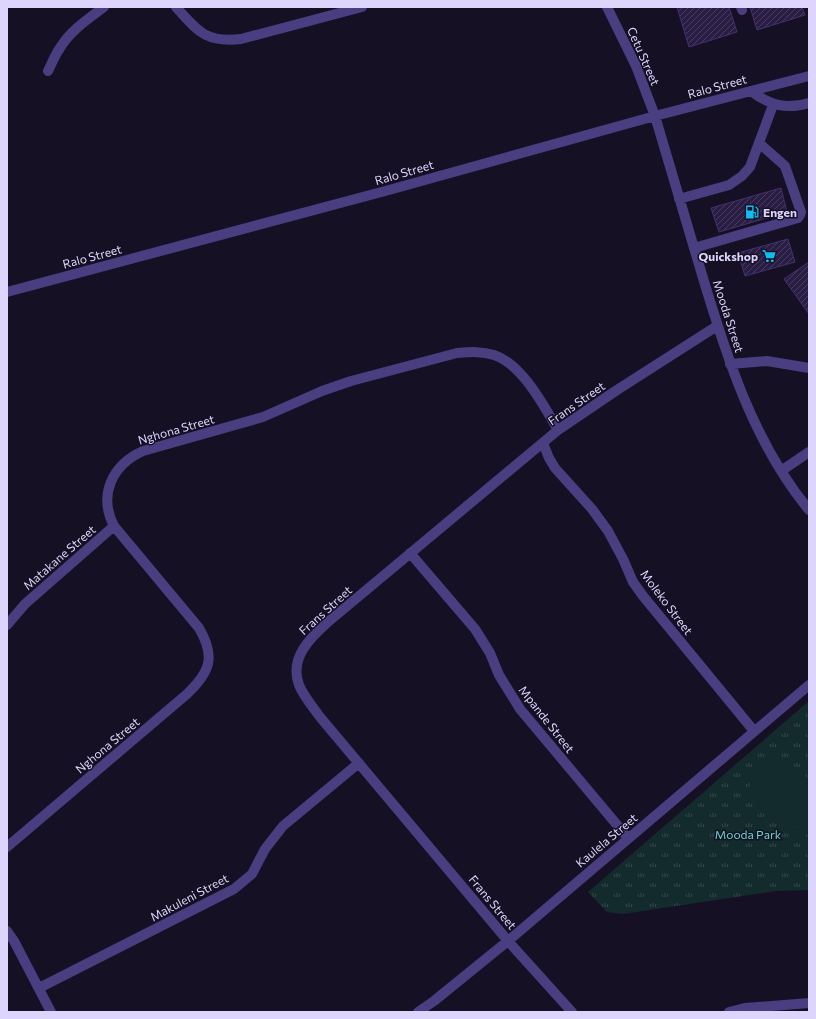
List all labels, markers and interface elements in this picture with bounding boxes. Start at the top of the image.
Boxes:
street label: Cetu Street [625,25,663,87]
street label: Ralo Street [686,71,748,101]
street label: Ralo Street [373,157,435,187]
fuel station icon: Engen [744,204,760,220]
place label: Engen [763,205,797,219]
street label: Ralo Street [61,241,123,271]
supermarket icon: Quickshop [761,248,777,264]
place label: Quickshop [699,249,758,263]
street label: Mooda Street [711,278,747,354]
street label: Frans Street [545,378,607,428]
street label: Nghona Street [136,411,216,447]
street label: Matakane Street [20,522,98,592]
street label: Moleko Street [638,567,696,637]
street label: Frans Street [296,583,354,637]
street label: Mpande Street [516,683,578,755]
street label: Nghona Street [72,714,142,776]
street label: Kaulela Street [572,810,640,870]
park label: Mooda Park [715,827,782,841]
street label: Makuleni Street [148,871,230,923]
street label: Frans Street [466,872,520,932]

